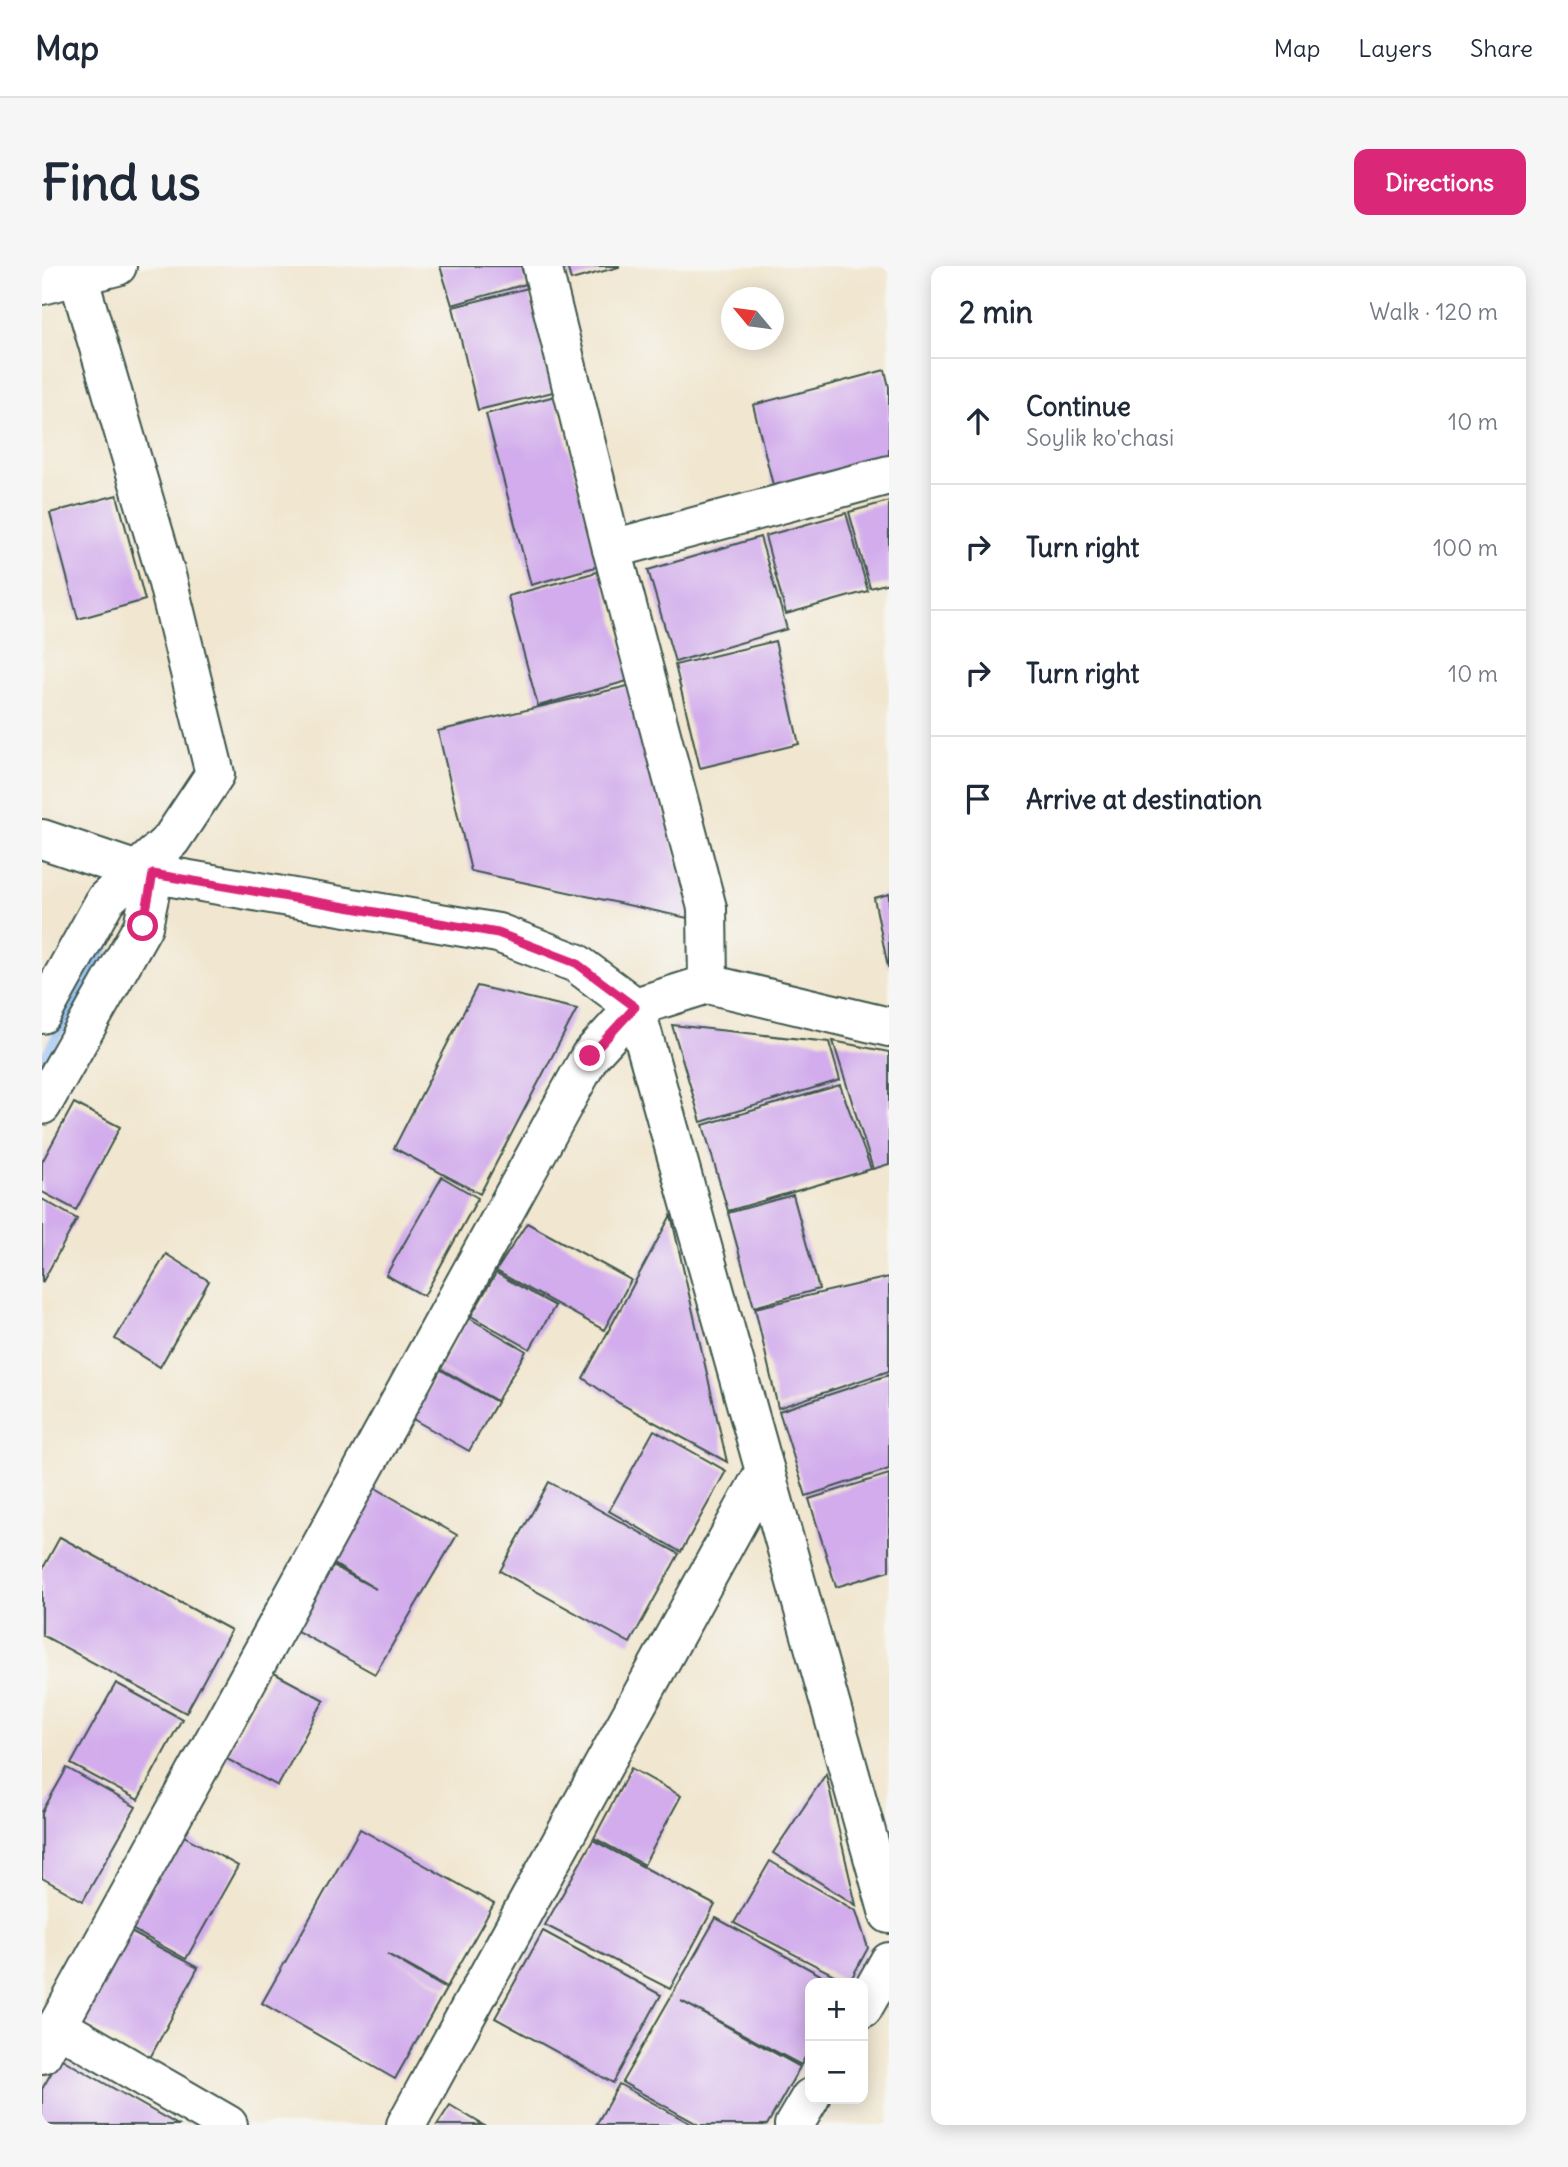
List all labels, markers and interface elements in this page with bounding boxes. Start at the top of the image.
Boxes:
text: Map [35,27,99,69]
text: Map [1274,33,1320,63]
text: Layers [1358,33,1432,63]
text: Share [1470,33,1533,63]
button: Directions [1354,149,1526,215]
text: Find us [42,152,200,213]
north arrow [721,287,784,350]
text: 2 min [959,293,1033,331]
text: Walk · 120 m [1369,297,1498,326]
text: Continue [1026,390,1131,423]
icon: ahead [959,402,997,440]
text: 10 m [1448,407,1498,436]
text: Soylik ko'chasi [1026,423,1174,452]
icon: right [959,528,997,566]
text: Turn right [1026,531,1139,564]
text: 100 m [1433,533,1498,562]
icon: right [959,654,997,692]
text: Turn right [1026,657,1139,690]
text: 10 m [1448,659,1498,688]
icon: arrive [959,780,997,818]
text: Arrive at destination [1026,783,1262,816]
route start [127,910,158,941]
route end [574,1040,605,1071]
map controls [805,1978,868,2104]
button: + [805,1978,868,2041]
button: − [805,2041,868,2104]

